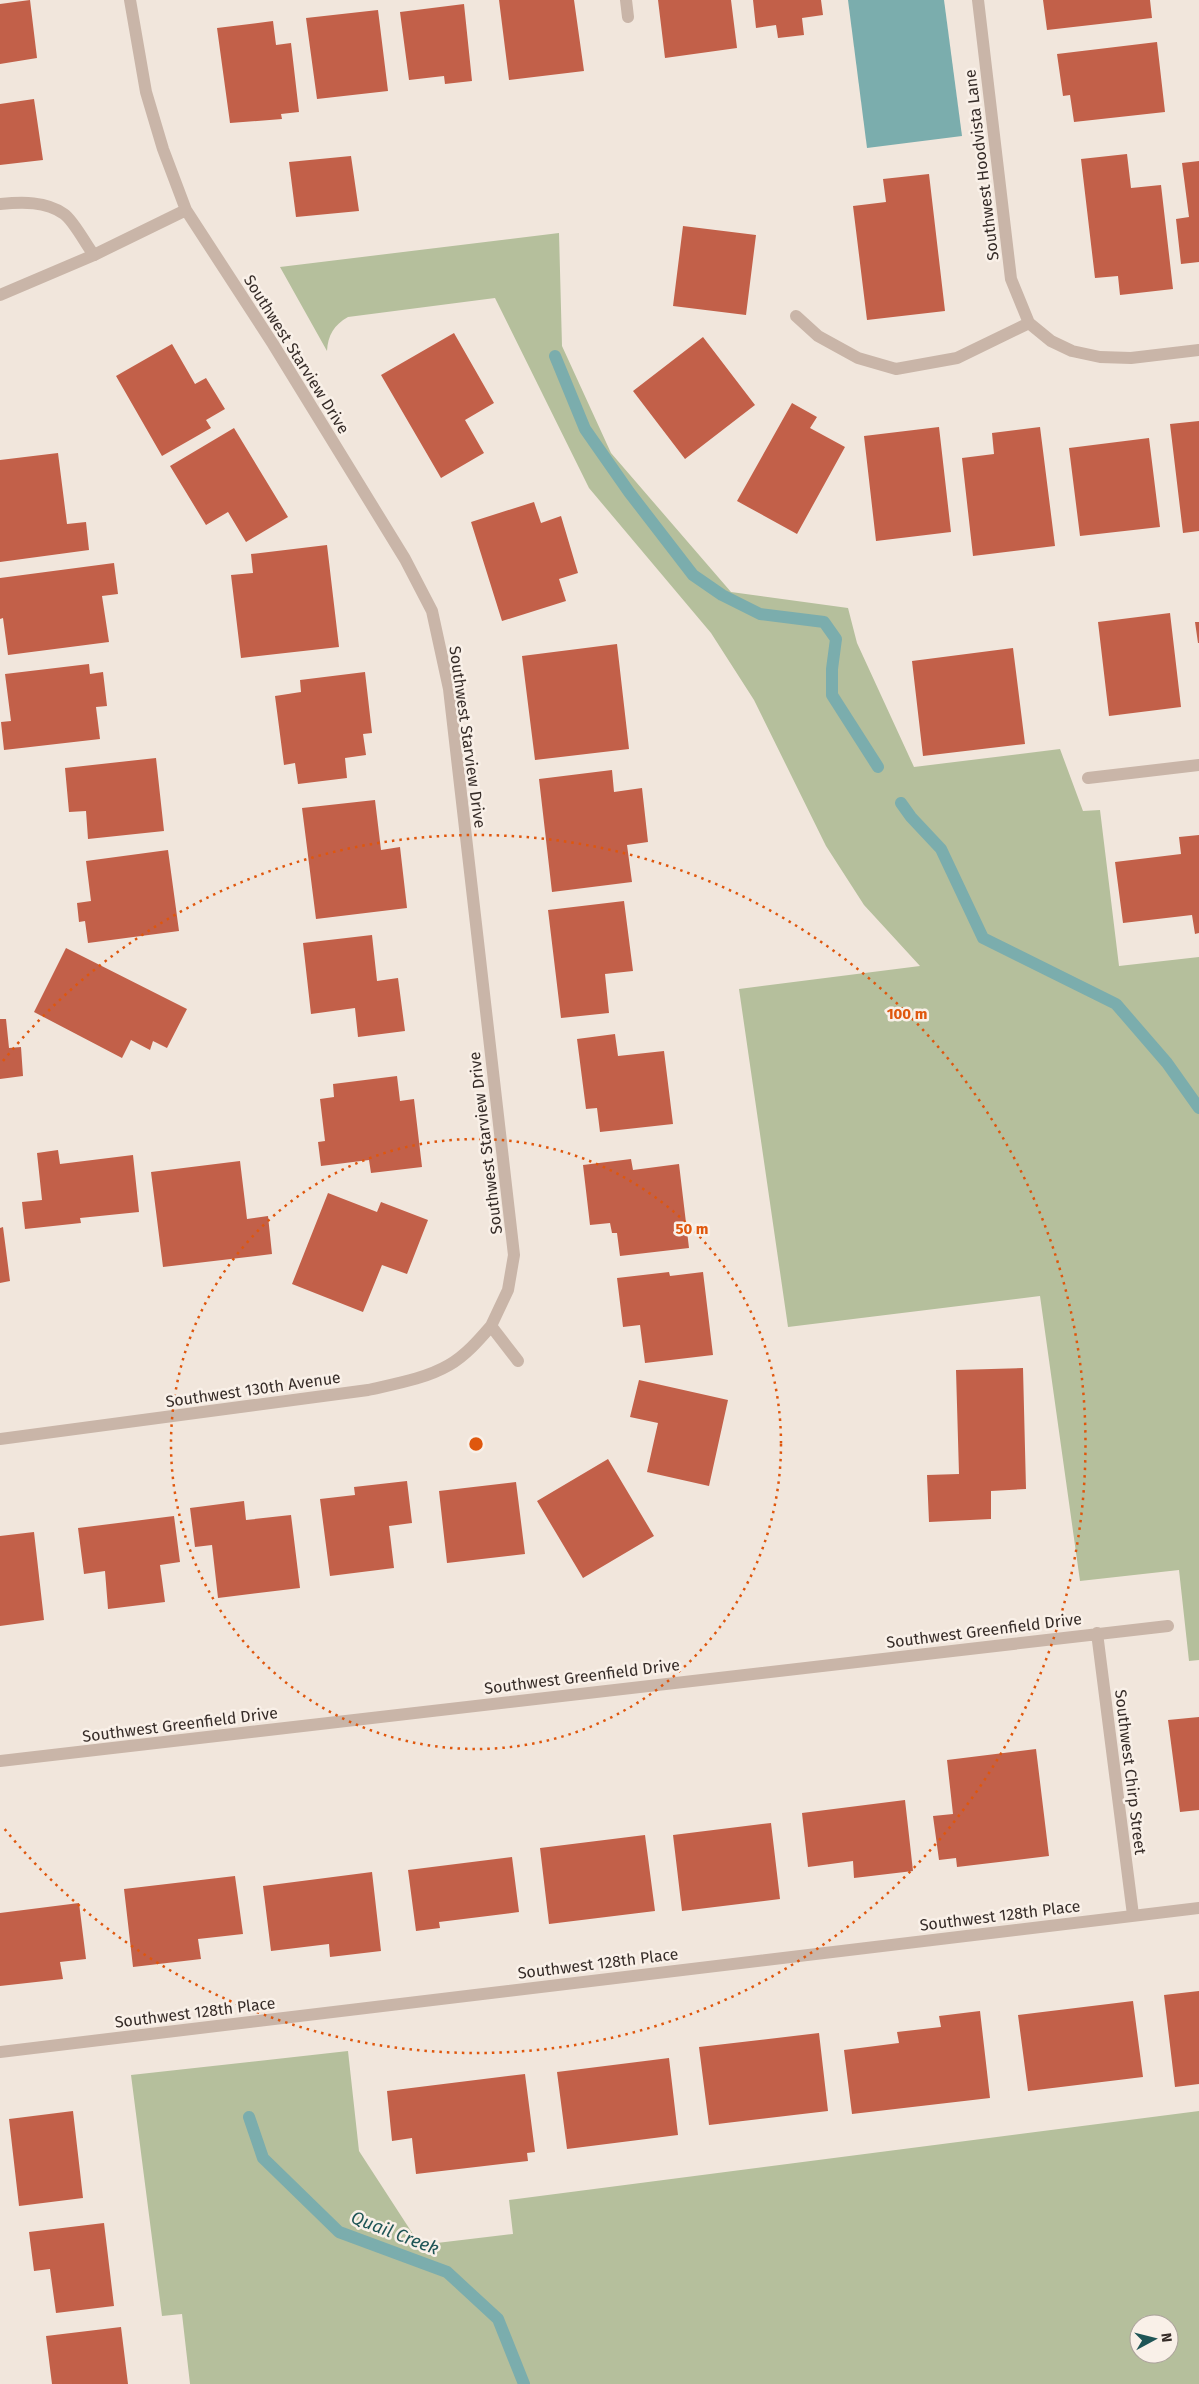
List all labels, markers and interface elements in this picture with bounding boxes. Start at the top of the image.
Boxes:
street label: Southwest Hoodvista Lane [960,68,1003,262]
street label: Southwest Starview Drive [240,271,353,437]
street label: Southwest Starview Drive [445,645,490,829]
text: 100 m [887,1005,927,1023]
street label: Southwest Starview Drive [465,1051,506,1235]
text: 50 m [675,1220,709,1238]
street label: Southwest 130th Avenue [164,1368,342,1411]
centre of rings [467,1435,485,1453]
street label: Southwest Greenfield Drive [885,1609,1083,1652]
street label: Southwest Greenfield Drive [483,1655,681,1698]
street label: Southwest Chirp Street [1111,1688,1150,1856]
street label: Southwest Greenfield Drive [81,1703,279,1746]
street label: Southwest 128th Place [919,1896,1081,1935]
street label: Southwest 128th Place [517,1944,679,1983]
street label: Southwest 128th Place [114,1993,276,2032]
water label: Quail Creek [348,2206,442,2260]
north arrow [1129,2314,1179,2364]
text: N [1157,2332,1175,2343]

